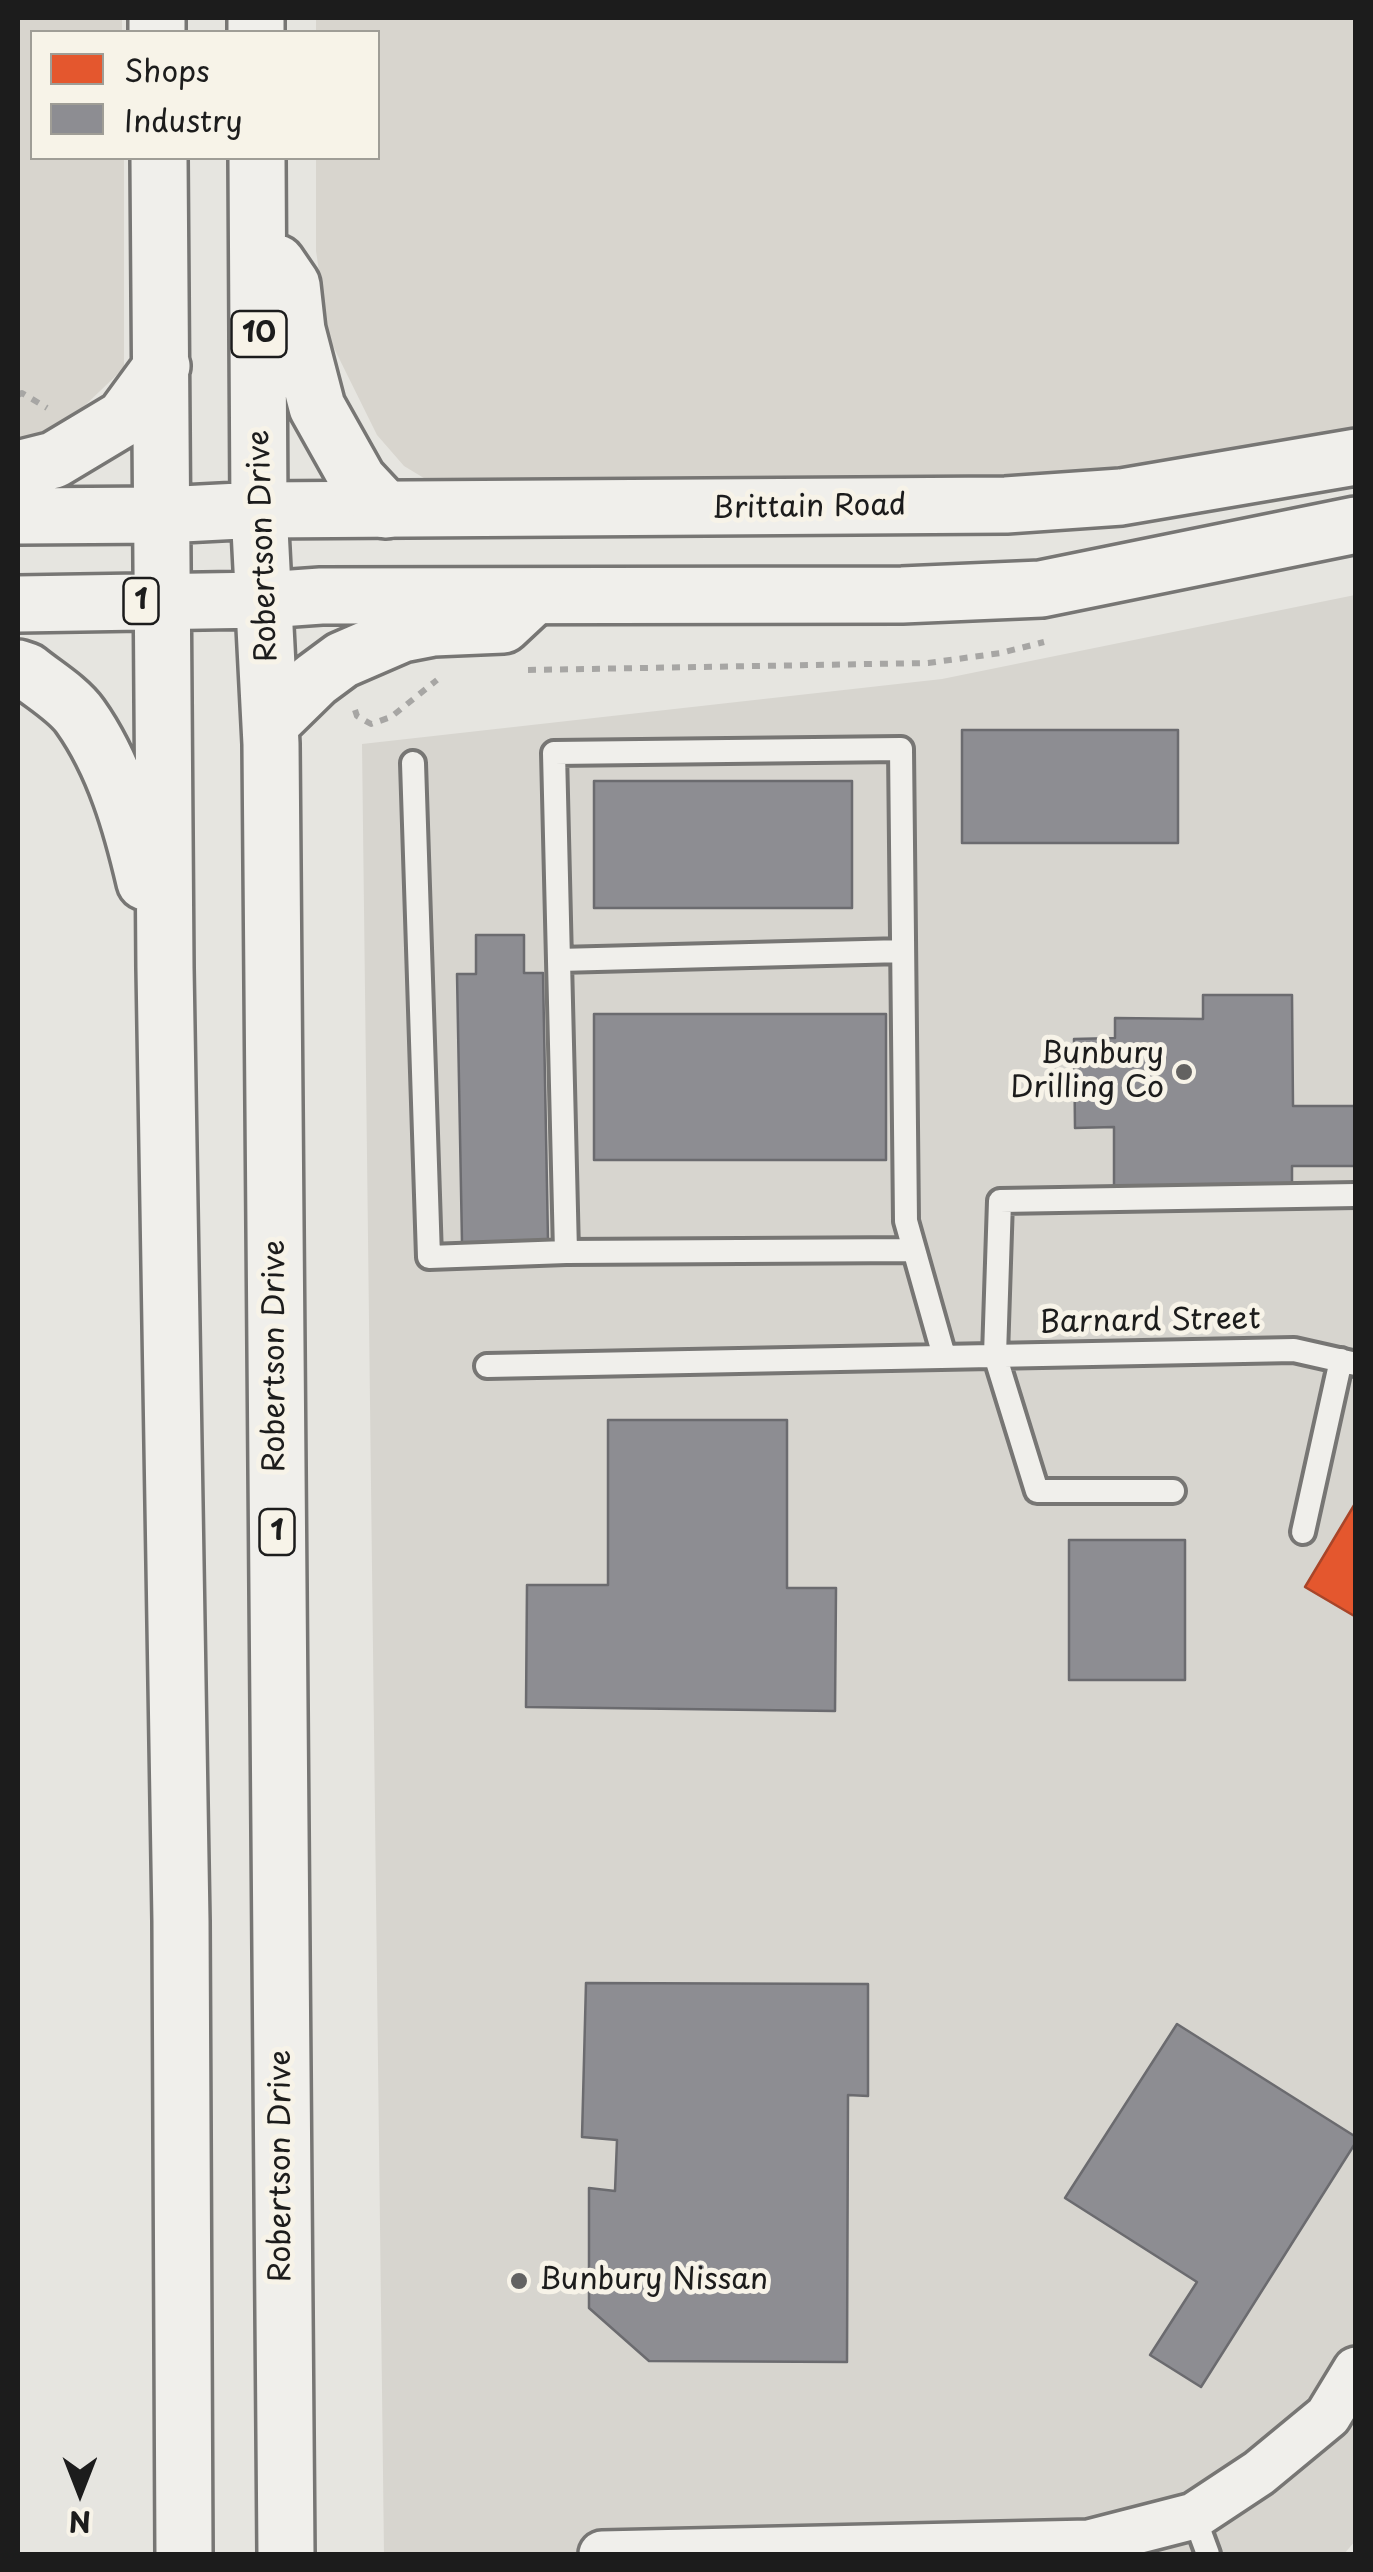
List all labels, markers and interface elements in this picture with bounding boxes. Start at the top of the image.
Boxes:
legend [30,30,380,160]
text: Shops [124,47,210,92]
text: Industry [124,97,243,142]
road number: 10 [232,311,286,357]
street label: Robertson Drive [242,429,286,663]
street label: Brittain Road [711,488,907,528]
road number: 1 [124,578,158,624]
place label: Bunbury Drilling Co [1010,1037,1164,1108]
marker: Bunbury Drilling Co [1173,1061,1195,1083]
street label: Robertson Drive [258,1240,294,1472]
street label: Barnard Street [1039,1302,1261,1342]
road number: 1 [260,1509,294,1555]
street label: Robertson Drive [264,2050,300,2282]
place label: Bunbury Nissan [539,2263,768,2299]
marker: Bunbury Nissan [508,2270,530,2292]
north arrow [30,2442,130,2542]
text: N [69,2501,91,2544]

